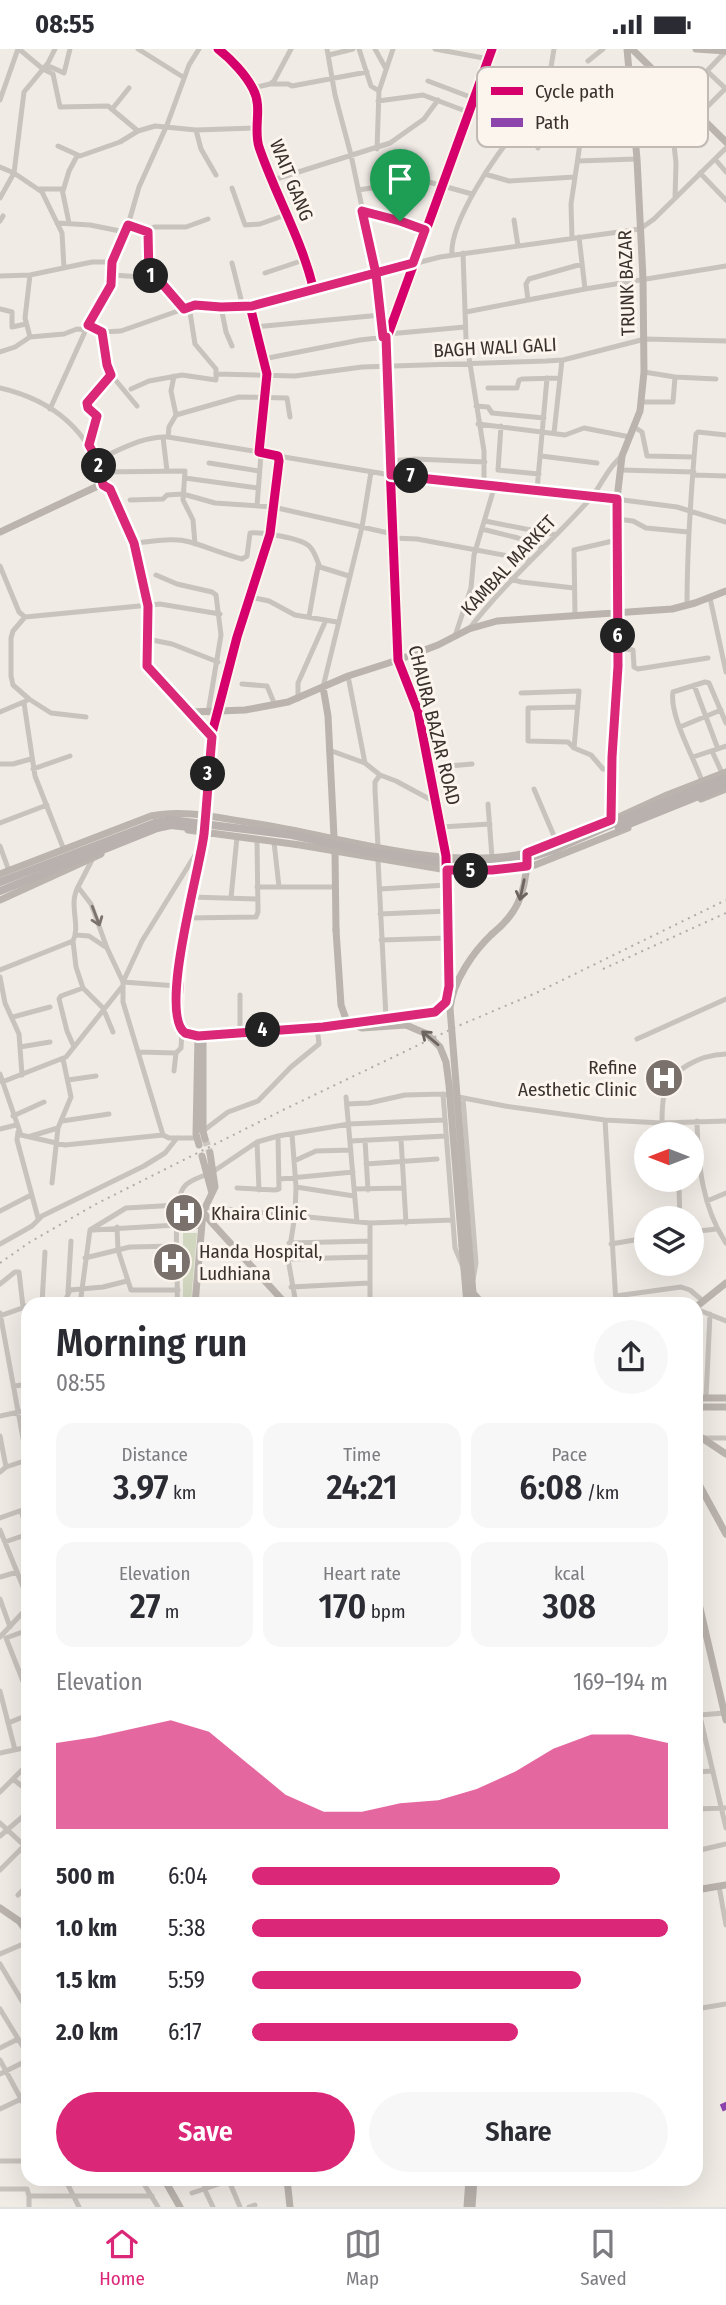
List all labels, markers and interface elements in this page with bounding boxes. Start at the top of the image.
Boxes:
text: 08:55 [35,9,95,40]
legend [477,67,708,147]
text: Cycle path [535,80,614,103]
text: Path [535,111,570,134]
street label: WAIT GANG [265,136,318,224]
pin [370,149,430,221]
icon: arrive [381,160,419,198]
street label: TRUNK BAZAR [613,230,640,336]
pin: 1 [134,259,168,293]
text: 1 [146,264,155,287]
street label: BAGH WALI GALI [433,333,557,362]
pin: 2 [82,449,116,483]
text: 2 [94,454,103,477]
pin: 7 [394,459,428,493]
text: 7 [406,464,415,487]
street label: KAMBAL MARKET [456,510,561,620]
pin: 6 [600,619,636,653]
text: 6 [613,624,622,647]
street label: CHAURA BAZAR ROAD [404,643,466,807]
pin: 3 [190,757,226,791]
text: 3 [203,762,212,785]
pin: 5 [454,853,489,889]
text: 5 [466,859,475,882]
one-way arrow [514,878,528,901]
one-way arrow [90,905,103,927]
pin: 4 [246,1013,280,1047]
text: 4 [258,1018,267,1041]
one-way arrow [421,1030,439,1045]
place label: Refine Aesthetic Clinic [518,1056,637,1101]
hospital icon: Refine Aesthetic Clinic [643,1057,685,1099]
north arrow [634,1122,704,1192]
map controls [634,1122,704,1276]
hospital icon: Khaira Clinic [163,1192,205,1234]
place label: Khaira Clinic [211,1202,307,1225]
button: layers [634,1206,704,1276]
place label: Handa Hospital, Ludhiana [199,1240,323,1285]
hospital icon: Handa Hospital, Ludhiana [151,1241,193,1283]
text: Morning run [56,1320,247,1366]
button: share [594,1320,668,1394]
text: 08:55 [56,1369,105,1397]
text: Distance [121,1443,188,1466]
text: Time [343,1443,381,1466]
text: Pace [552,1443,587,1466]
text: 3.97 [113,1466,169,1508]
text: 24:21 [327,1466,397,1508]
text: 6:08 [519,1466,582,1508]
text: km [169,1481,196,1504]
text: /km [582,1481,619,1504]
text: Elevation [119,1562,190,1585]
text: Heart rate [323,1562,401,1585]
text: kcal [554,1562,585,1585]
text: 27 [130,1585,160,1627]
text: 170 [318,1585,366,1627]
text: 308 [543,1585,596,1627]
text: m [160,1600,179,1623]
text: bpm [366,1600,406,1623]
text: Elevation [56,1668,143,1696]
text: 169–194 m [573,1668,668,1696]
text: 500 m [56,1862,115,1890]
text: 6:04 [168,1862,207,1890]
text: 1.0 km [56,1914,117,1942]
text: 5:38 [168,1914,206,1942]
text: 1.5 km [56,1966,117,1994]
text: 5:59 [168,1966,205,1994]
text: 2.0 km [56,2018,118,2046]
text: 6:17 [168,2018,202,2046]
button: Save [56,2092,355,2172]
button: Share [369,2092,668,2172]
tab: Home [99,2225,145,2290]
tab: Map [344,2225,382,2290]
tab: Saved [580,2225,627,2290]

